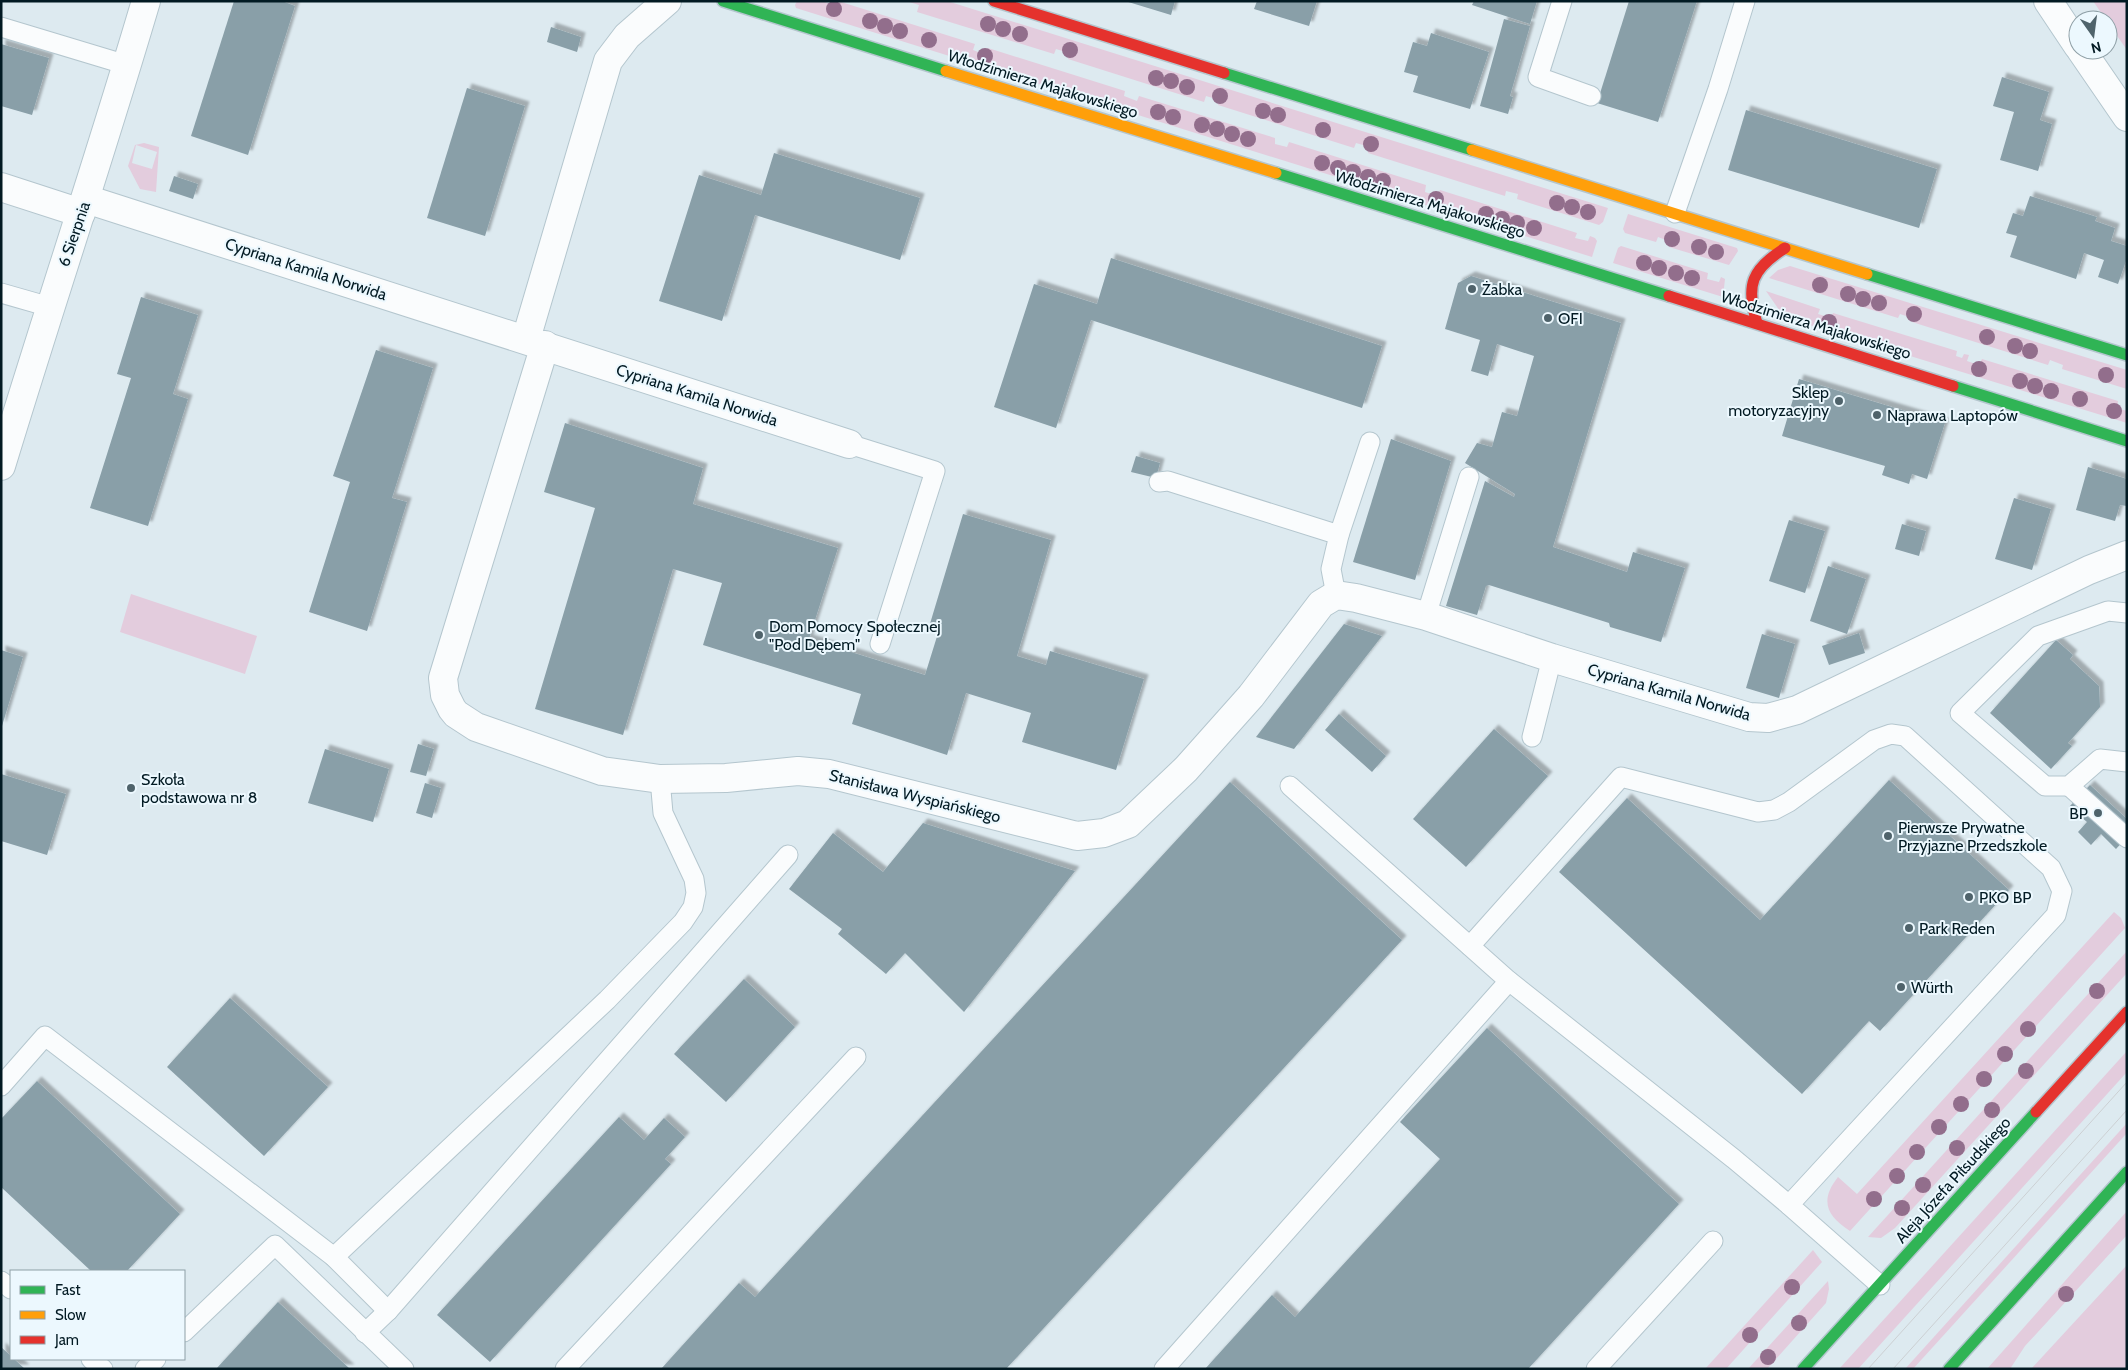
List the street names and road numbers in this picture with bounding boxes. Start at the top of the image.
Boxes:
street label: Włodzimierza Majakowskiego [946,46,1141,122]
street label: Włodzimierza Majakowskiego [1333,166,1528,242]
street label: 6 Sierpnia [54,199,94,269]
street label: Cypriana Kamila Norwida [223,234,389,304]
street label: Włodzimierza Majakowskiego [1719,287,1914,363]
street label: Cypriana Kamila Norwida [614,360,780,430]
street label: Cypriana Kamila Norwida [1585,660,1753,724]
street label: Stanisława Wyspiańskiego [827,766,1003,827]
street label: Aleja Józefa Piłsudskiego [1891,1113,2015,1247]

